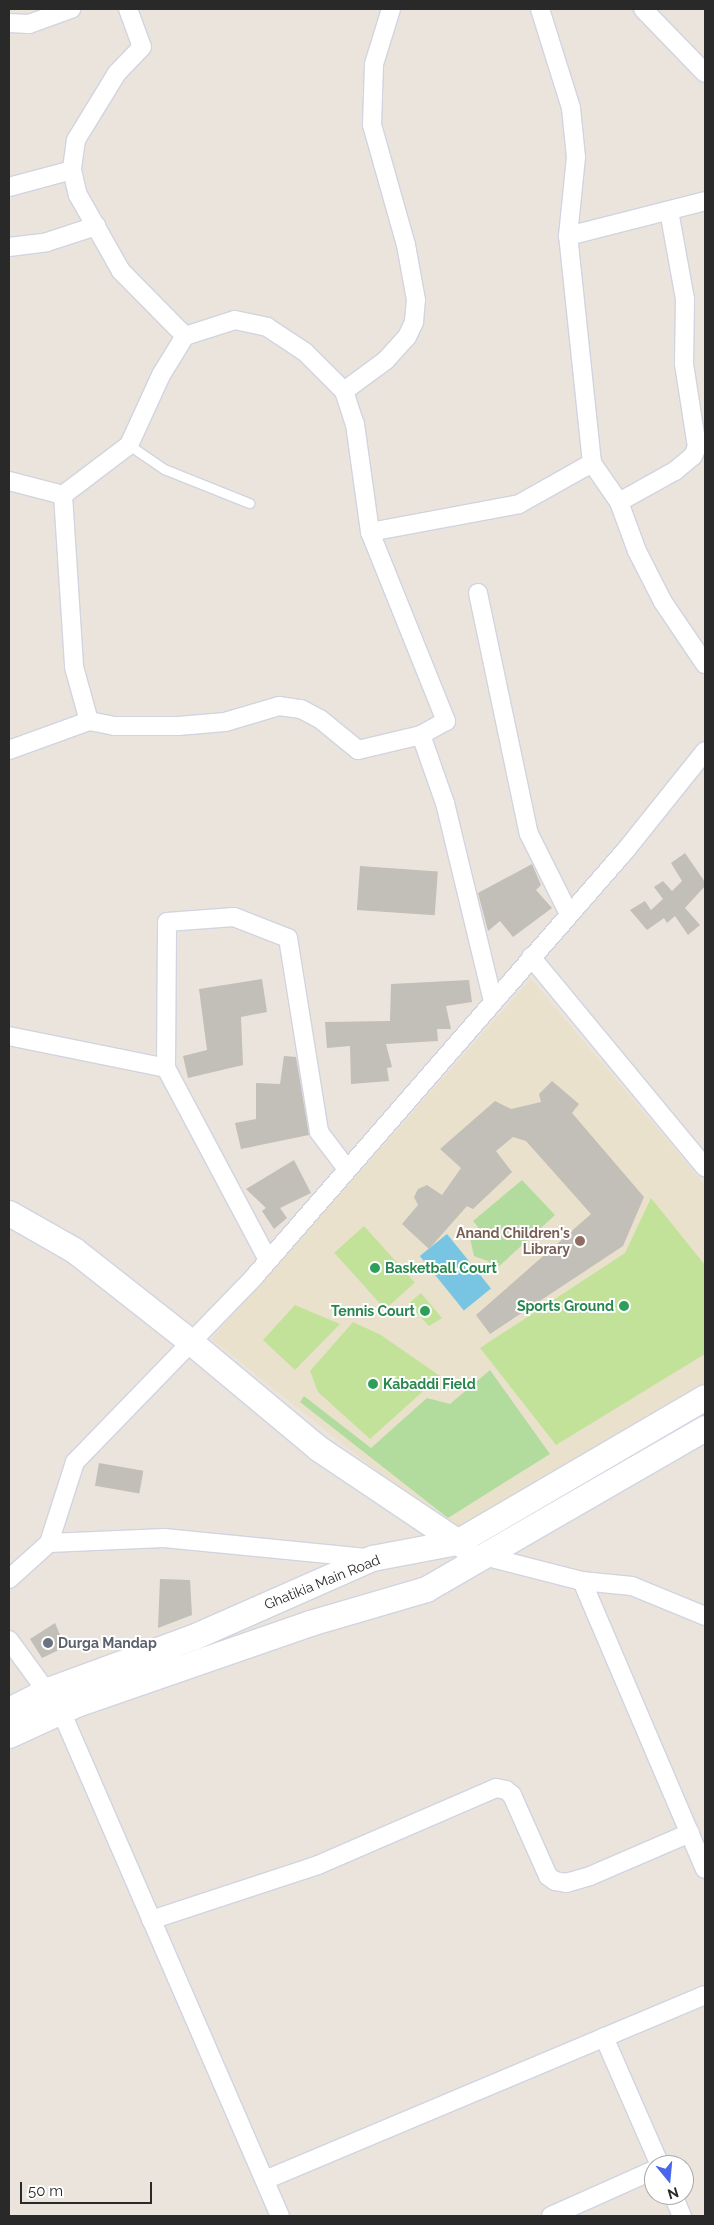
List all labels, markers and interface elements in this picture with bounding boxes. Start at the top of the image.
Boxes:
place label: Anand Children's Library [456,1225,570,1258]
marker: Anand Children's Library [574,1235,586,1247]
place label: Basketball Court [385,1260,497,1276]
marker: Basketball Court [369,1262,381,1274]
place label: Sports Ground [517,1298,614,1314]
marker: Sports Ground [618,1300,630,1312]
place label: Tennis Court [331,1303,415,1319]
marker: Tennis Court [419,1305,431,1317]
place label: Kabaddi Field [383,1376,476,1392]
marker: Kabaddi Field [367,1378,379,1390]
street label: Ghatikia Main Road [262,1551,382,1613]
place label: Durga Mandap [58,1635,157,1651]
marker: Durga Mandap [42,1637,54,1649]
north arrow [644,2155,694,2205]
scale bar [22,2172,155,2204]
text: 50 m [28,2182,63,2200]
text: N [666,2184,681,2203]

